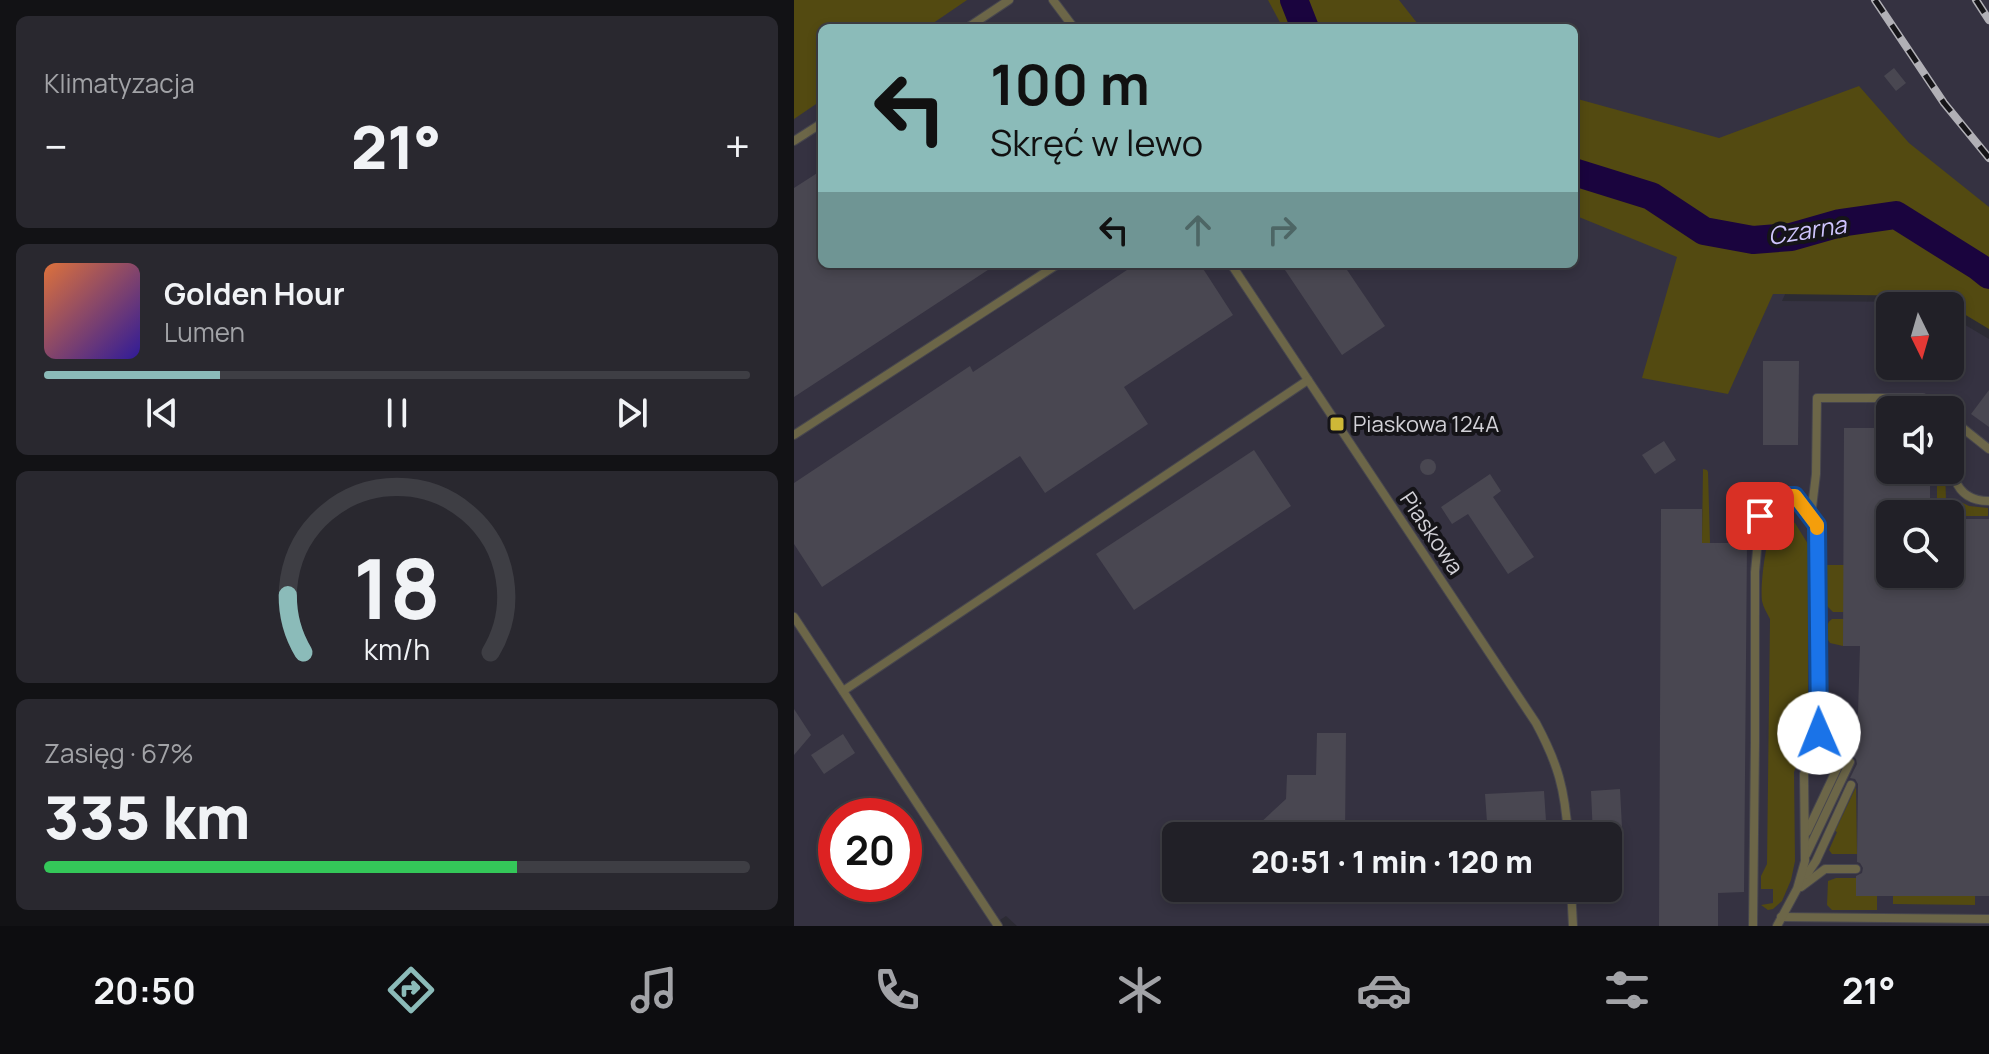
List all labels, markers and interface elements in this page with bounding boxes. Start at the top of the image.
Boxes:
text: 100 m [990,45,1150,122]
icon: left [858,56,962,160]
text: Klimatyzacja [44,65,195,101]
text: 21° [351,105,441,187]
text: − [44,116,68,176]
text: + [725,116,750,176]
text: Skręć w lewo [990,118,1203,167]
water label: Czarna [1765,207,1850,252]
icon: left [1092,208,1136,252]
icon: ahead [1176,208,1220,252]
icon: right [1260,208,1304,252]
text: Golden Hour [164,273,345,314]
north arrow [1876,292,1964,380]
map controls [1876,292,1964,588]
text: Lumen [164,314,245,350]
icon: previous [140,391,184,435]
icon: pause [375,391,419,435]
icon: next [610,391,654,435]
button: sound [1876,396,1964,484]
place label: Piaskowa 124A [1353,409,1499,439]
marker: Piaskowa 124A [1328,415,1346,433]
pin [1726,482,1794,550]
street label: Piaskowa [1393,486,1471,580]
icon: arrive [1738,494,1782,538]
button: search [1876,500,1964,588]
text: 18 [353,529,441,643]
text: km/h [364,630,430,669]
position arrow [1777,691,1861,775]
text: Zasięg · 67% [44,735,194,771]
text: 335 km [44,775,250,857]
speed limit sign: 20 [818,798,922,902]
text: 20:51 · 1 min · 120 m [1251,841,1533,882]
icon: directions [383,962,439,1018]
icon: music [626,962,682,1018]
icon: phone [869,962,925,1018]
icon: climate [1112,962,1168,1018]
icon: car [1356,962,1412,1018]
icon: filters [1599,962,1655,1018]
text: 20:50 [94,966,196,1015]
text: 21° [1842,966,1895,1015]

